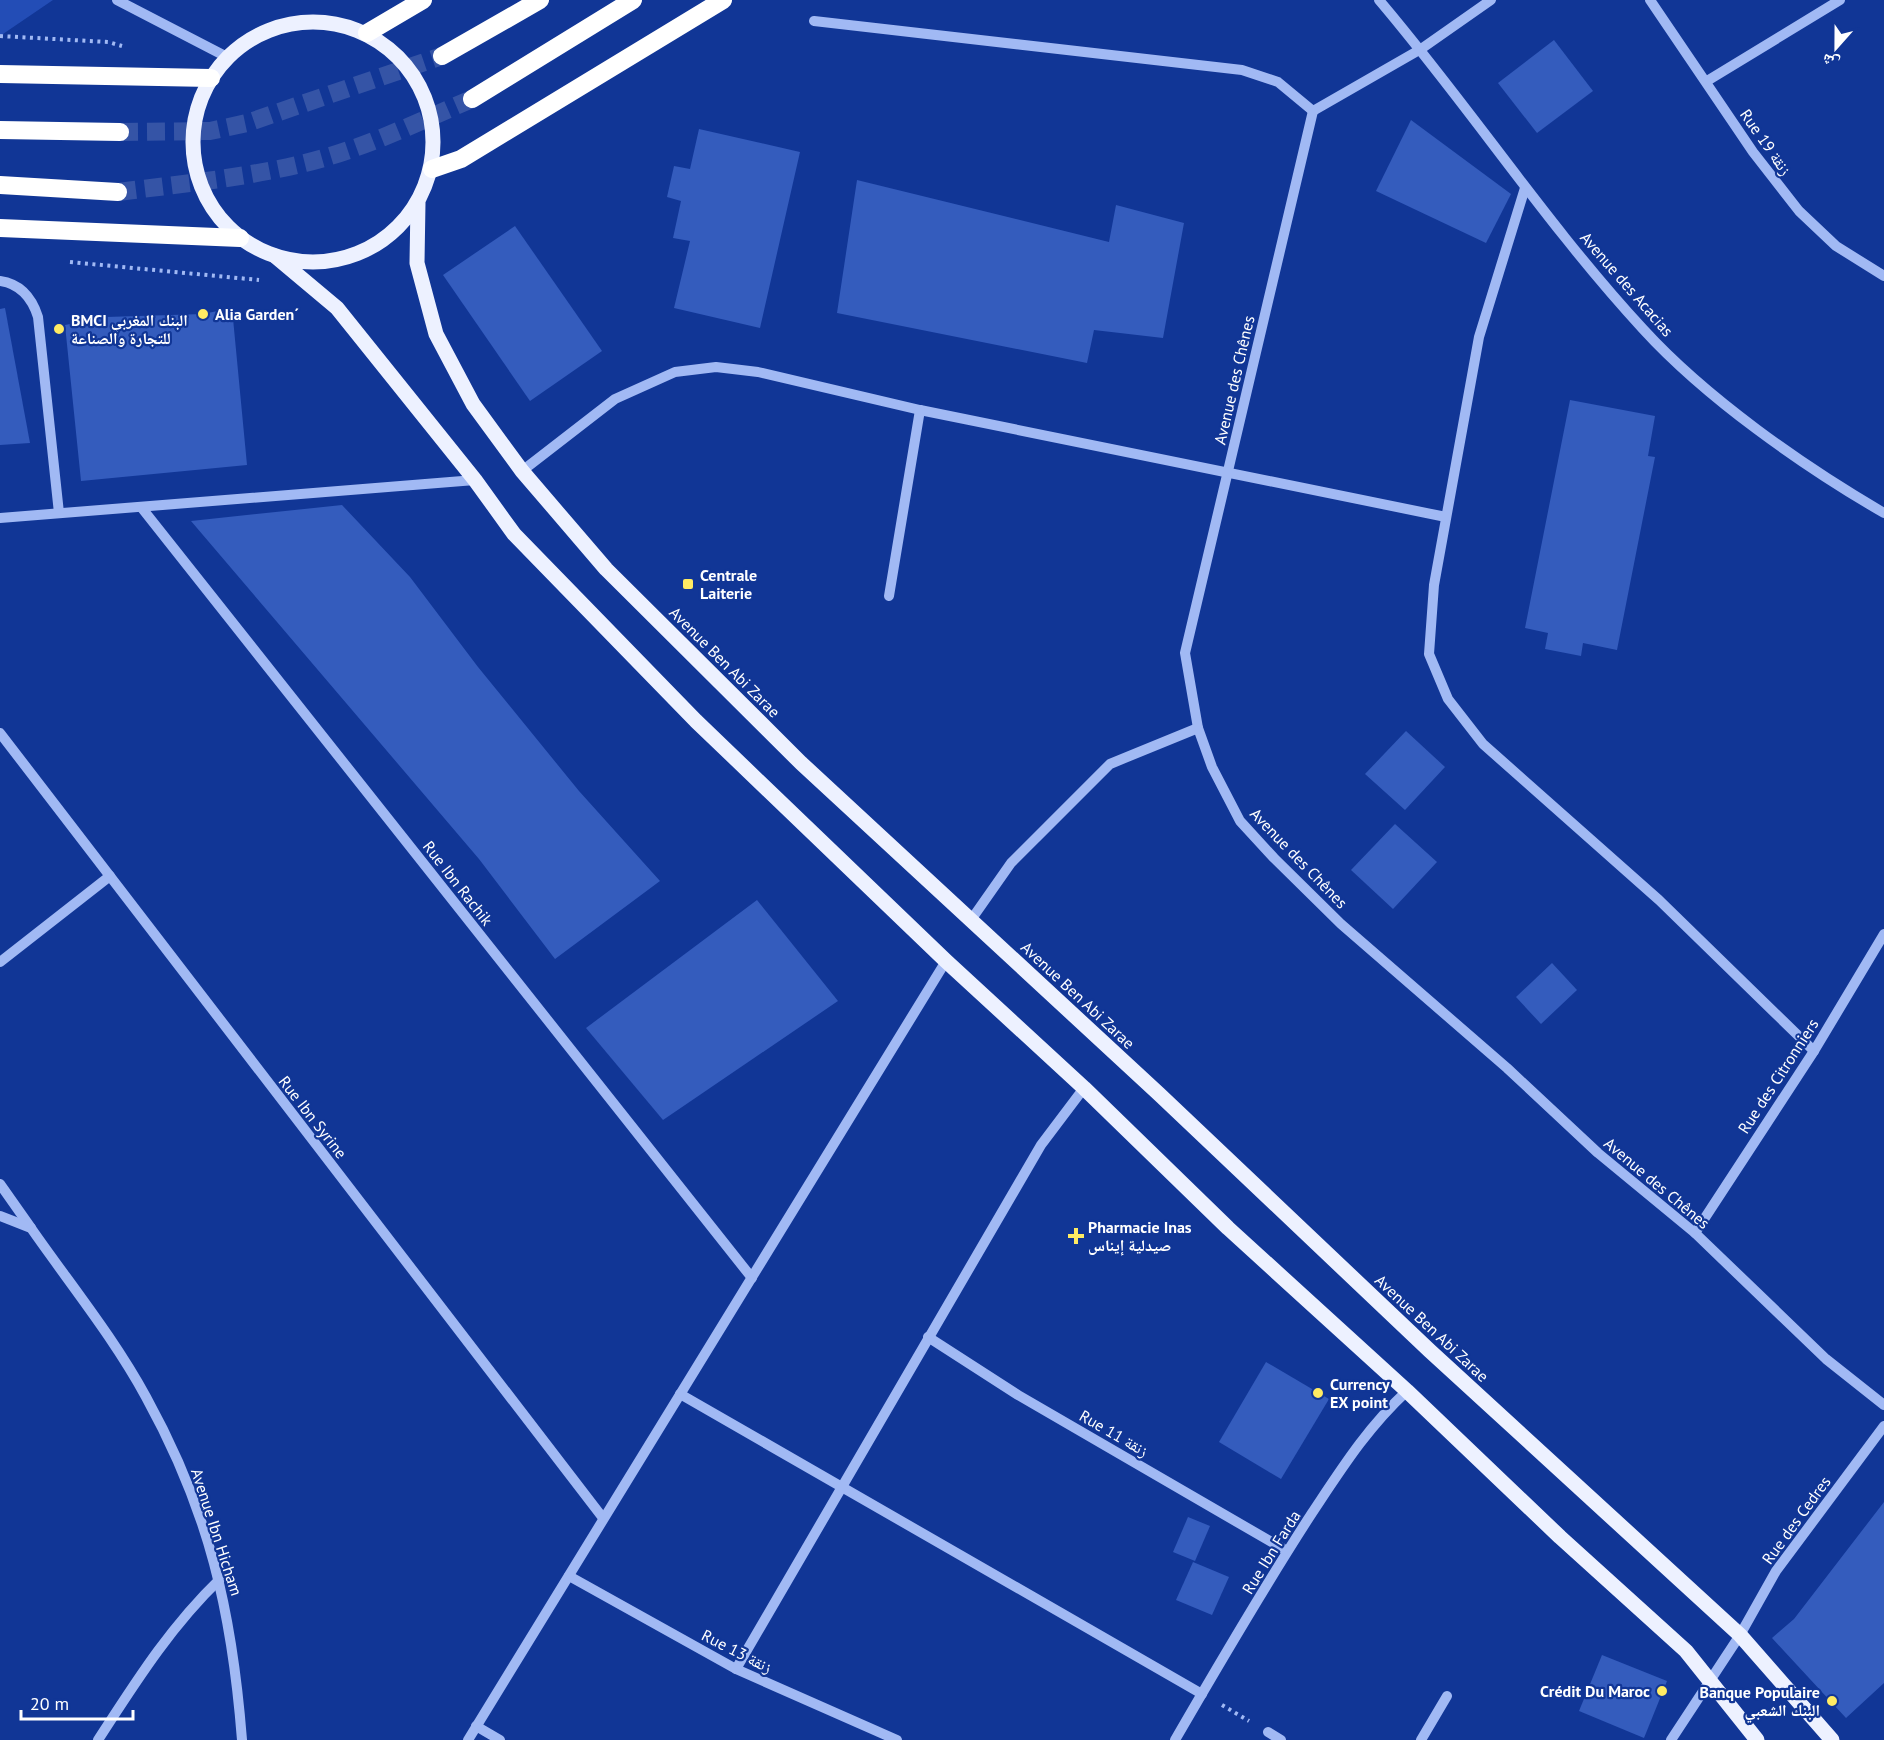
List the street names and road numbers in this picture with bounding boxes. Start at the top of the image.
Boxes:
street label: Rue 19 زنقة [1736,105,1796,179]
street label: Avenue des Acacias [1576,228,1678,341]
street label: Avenue des Chênes [1209,313,1259,446]
street label: Avenue Ben Abi Zarae [666,603,784,721]
street label: Avenue des Chênes [1246,804,1352,912]
street label: Rue Ibn Rachik [419,837,497,930]
street label: Avenue Ben Abi Zarae [1017,937,1139,1053]
street label: Rue des Citronniers [1733,1015,1823,1137]
street label: Rue Ibn Syrine [275,1072,351,1162]
street label: Avenue des Chênes [1600,1133,1714,1233]
street label: Avenue Ben Abi Zarae [1371,1270,1493,1386]
street label: Rue 11 زنقة [1076,1405,1152,1461]
street label: Avenue Ibn Hicham [187,1466,247,1598]
street label: Rue des Cedres [1757,1472,1835,1568]
street label: Rue Ibn Farda [1237,1506,1305,1598]
street label: Rue 13 زنقة [699,1625,775,1677]

